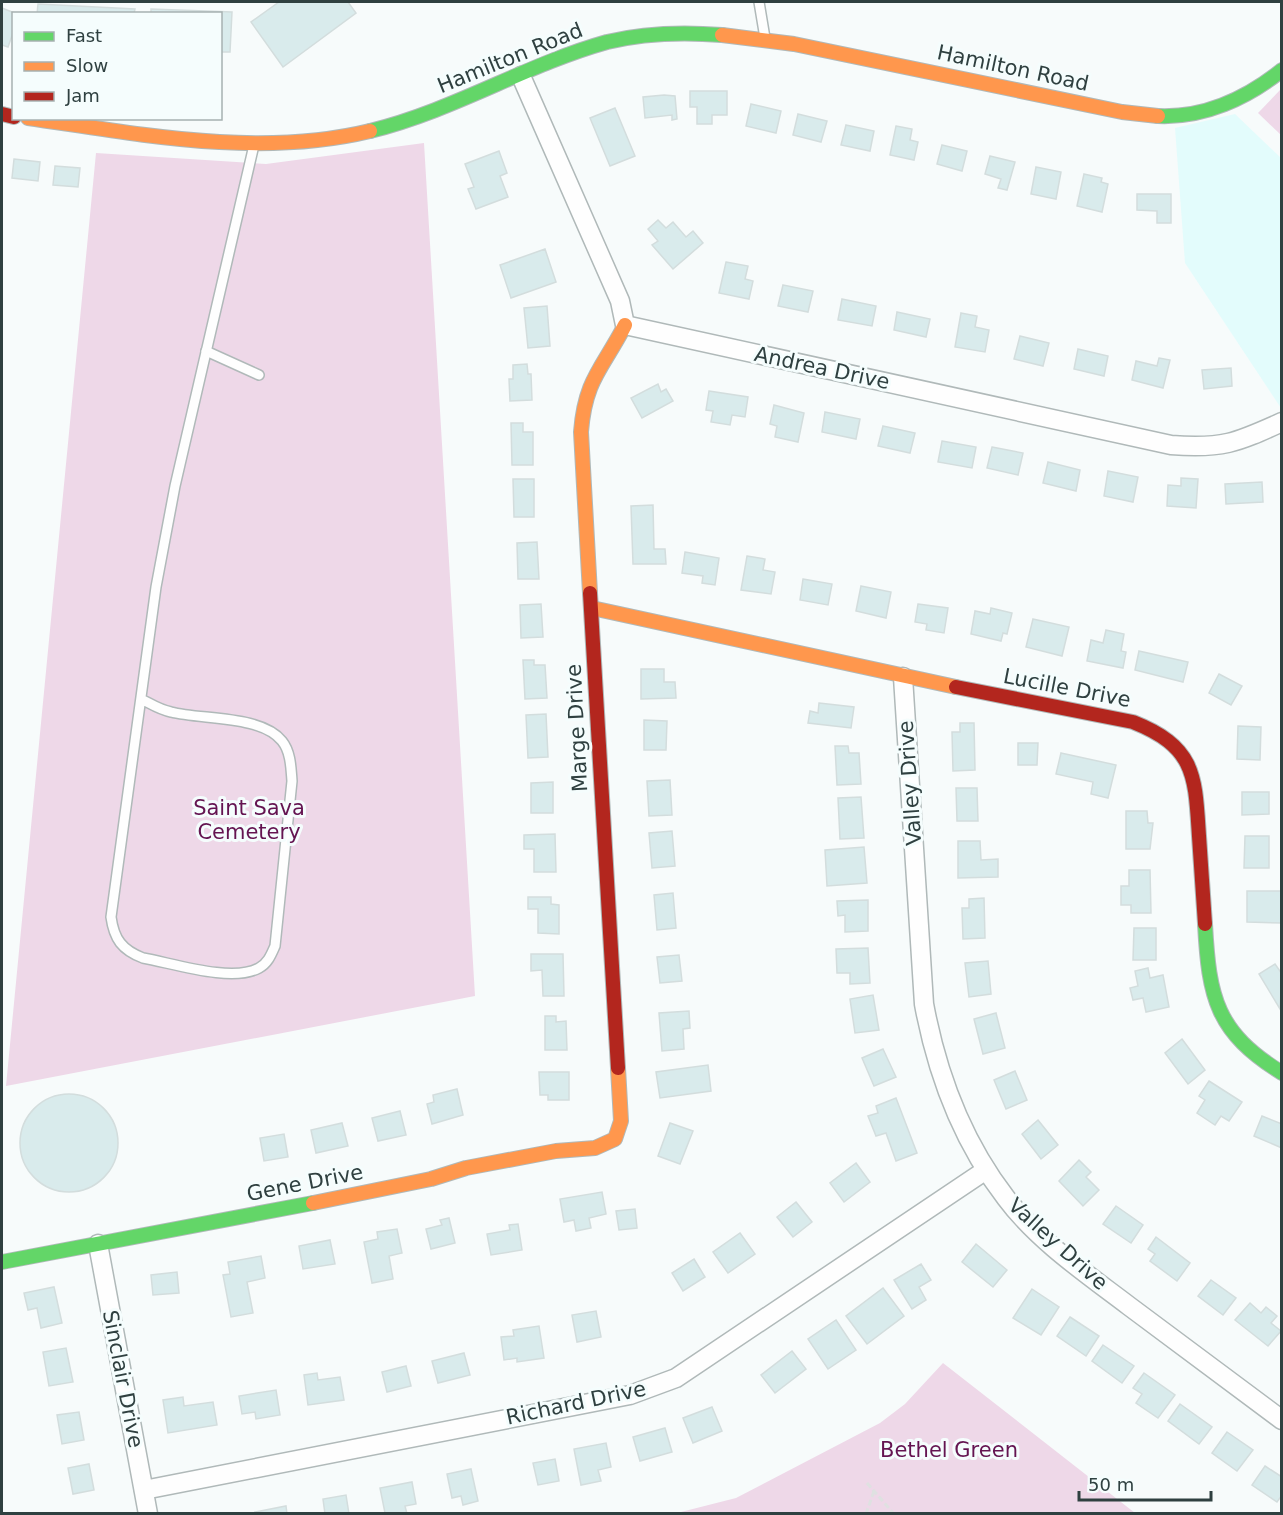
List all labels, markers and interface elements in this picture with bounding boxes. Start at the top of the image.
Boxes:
legend [12,12,222,120]
street label: Hamilton Road [434,18,586,98]
text: Fast [66,25,102,46]
street label: Hamilton Road [935,40,1091,96]
text: Slow [66,55,108,76]
text: Jam [65,85,100,106]
street label: Andrea Drive [752,342,892,394]
street label: Marge Drive [562,663,592,793]
street label: Lucille Drive [1001,664,1133,712]
street label: Valley Drive [894,720,926,846]
park label: Saint Sava Cemetery [193,796,305,844]
street label: Gene Drive [245,1160,365,1206]
street label: Valley Drive [1003,1193,1113,1295]
street label: Sinclair Drive [98,1308,148,1450]
street label: Richard Drive [504,1376,648,1430]
park label: Bethel Green [880,1438,1018,1462]
scale bar [1079,1464,1211,1502]
text: 50 m [1088,1474,1134,1495]

